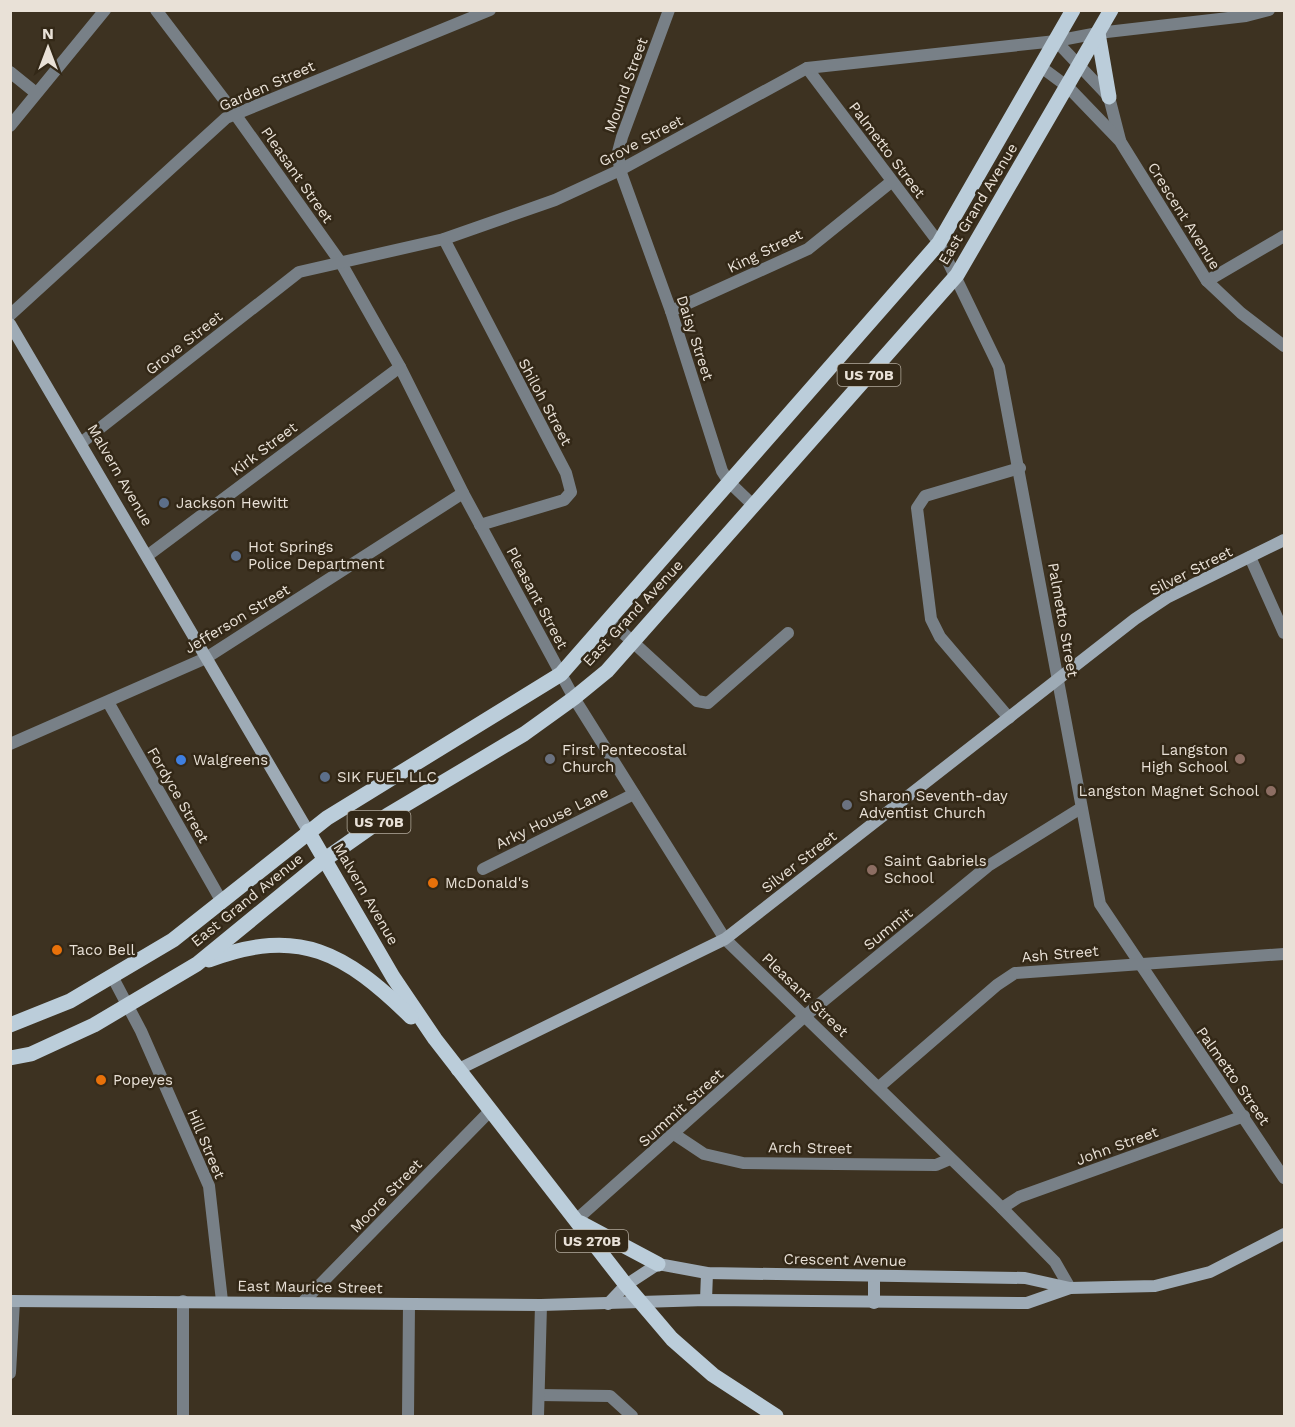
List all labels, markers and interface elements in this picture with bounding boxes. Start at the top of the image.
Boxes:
north arrow [18,18,78,78]
text: N [42,24,54,43]
street label: Mound Street [600,34,652,135]
street label: Garden Street [216,57,318,115]
street label: Palmetto Street [845,98,929,202]
street label: Grove Street [596,111,687,171]
street label: Pleasant Street [257,124,337,227]
street label: East Grand Avenue [935,140,1021,268]
street label: Crescent Avenue [1144,159,1224,273]
street label: King Street [724,225,806,277]
street label: Daisy Street [673,293,717,383]
street label: Grove Street [142,307,227,379]
street label: Shiloh Street [515,355,576,449]
road number: US 70B [838,364,900,386]
street label: Kirk Street [227,418,301,480]
street label: Malvern Avenue [83,421,157,529]
place label: Jackson Hewitt [176,494,289,512]
marker: Jackson Hewitt [157,496,171,510]
place label: Hot Springs Police Department [248,538,385,573]
street label: Silver Street [1147,542,1236,600]
street label: Pleasant Street [503,544,572,653]
marker: Hot Springs Police Department [229,549,243,563]
street label: East Grand Avenue [579,556,687,670]
street label: Palmetto Street [1044,561,1082,679]
street label: Jefferson Street [181,580,293,657]
place label: First Pentecostal Church [562,741,687,776]
place label: Langston High School [1141,741,1228,776]
street label: Fordyce Street [143,744,213,847]
place label: Walgreens [193,751,268,769]
marker: First Pentecostal Church [543,752,557,766]
marker: Langston High School [1233,752,1247,766]
marker: Walgreens [174,753,188,767]
place label: SIK FUEL LLC [337,768,437,786]
marker: SIK FUEL LLC [318,770,332,784]
place label: Langston Magnet School [1078,782,1259,800]
street label: Arky House Lane [493,783,611,853]
marker: Langston Magnet School [1264,784,1278,798]
place label: Sharon Seventh-day Adventist Church [859,787,1008,822]
marker: Sharon Seventh-day Adventist Church [840,798,854,812]
road number: US 70B [348,811,410,833]
street label: Silver Street [758,827,841,897]
street label: Malvern Avenue [329,840,403,948]
street label: East Grand Avenue [187,849,307,951]
place label: Saint Gabriels School [884,852,987,887]
marker: Saint Gabriels School [865,863,879,877]
place label: McDonald's [445,874,529,892]
marker: McDonald's [426,876,440,890]
street label: Summit [860,903,917,954]
place label: Taco Bell [69,941,136,959]
street label: Ash Street [1021,942,1100,966]
marker: Taco Bell [50,943,64,957]
street label: Pleasant Street [758,949,852,1041]
street label: Palmetto Street [1192,1023,1274,1129]
street label: Summit Street [635,1065,728,1151]
place label: Popeyes [113,1071,173,1089]
marker: Popeyes [94,1073,108,1087]
street label: Hill Street [183,1106,229,1182]
street label: John Street [1073,1123,1161,1169]
street label: Arch Street [768,1138,853,1158]
street label: Moore Street [346,1155,426,1237]
road number: US 270B [556,1230,628,1252]
street label: Crescent Avenue [783,1250,907,1270]
street label: East Maurice Street [237,1277,383,1297]

